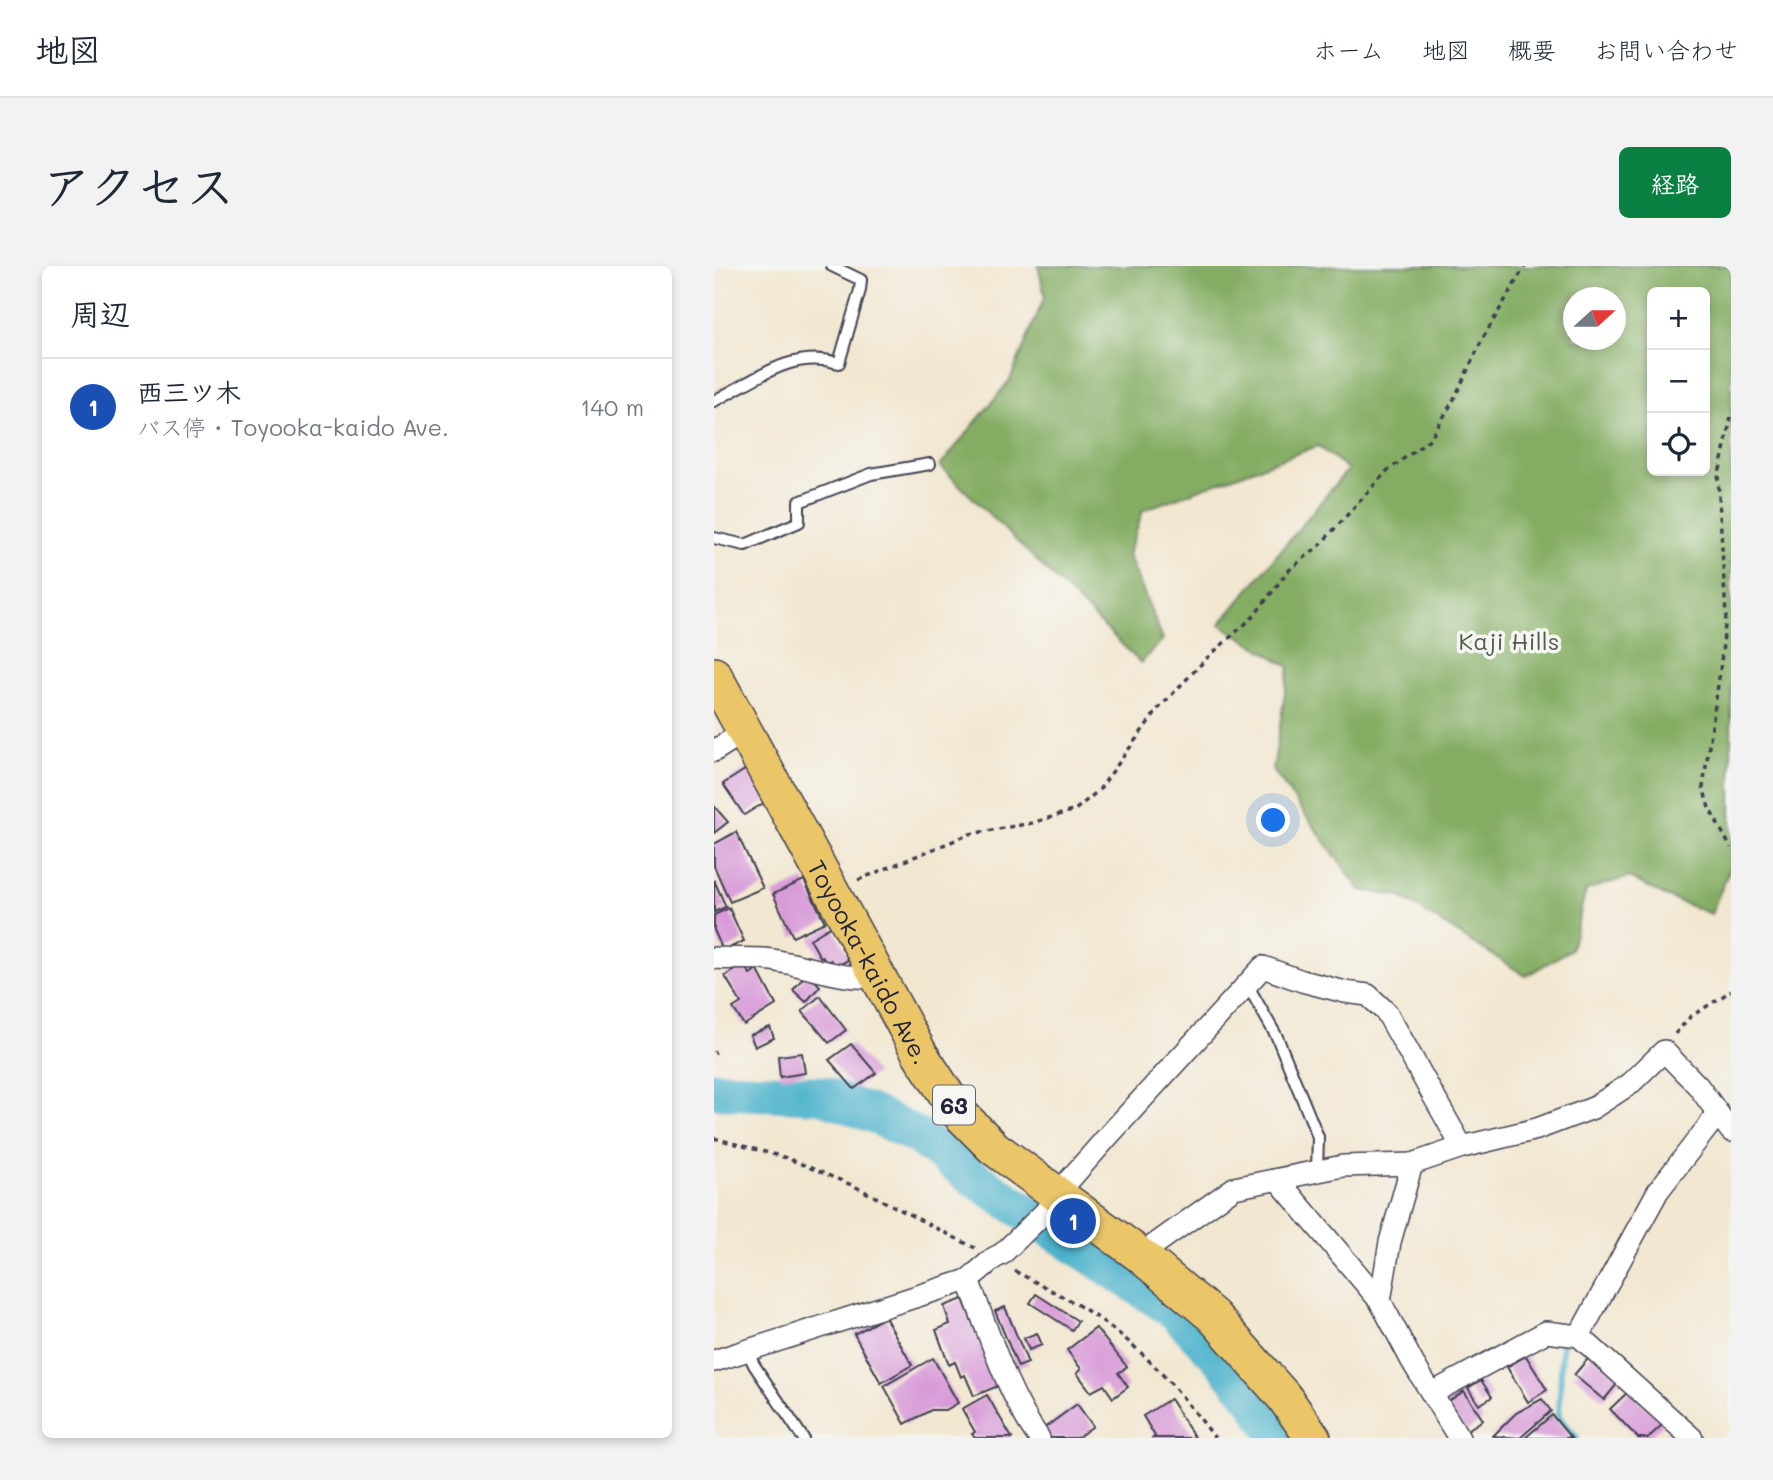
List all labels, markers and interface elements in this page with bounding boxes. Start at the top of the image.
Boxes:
text: 地図 [35,27,101,70]
text: ホーム [1313,34,1384,65]
text: 地図 [1422,34,1470,65]
text: 概要 [1508,34,1556,65]
text: お問い合わせ [1594,34,1738,65]
button: 経路 [1619,147,1731,218]
text: アクセス [42,153,235,216]
north arrow [1563,287,1626,350]
map controls [1647,287,1710,476]
button: + [1647,287,1710,350]
text: 周辺 [70,293,130,333]
button: − [1647,350,1710,413]
text: 西三ツ木 [137,375,241,409]
text: 1 [88,392,98,422]
text: 140 m [580,392,644,422]
text: バス停 · Toyooka-kaido Ave. [137,412,449,442]
button: locate [1647,413,1710,476]
park label: Kaji Hills [1459,625,1559,656]
your location [1256,803,1290,837]
street label: Toyooka-kaido Ave. [802,854,938,1070]
road number: 63 [933,1086,975,1125]
pin: 1 [1050,1195,1096,1247]

